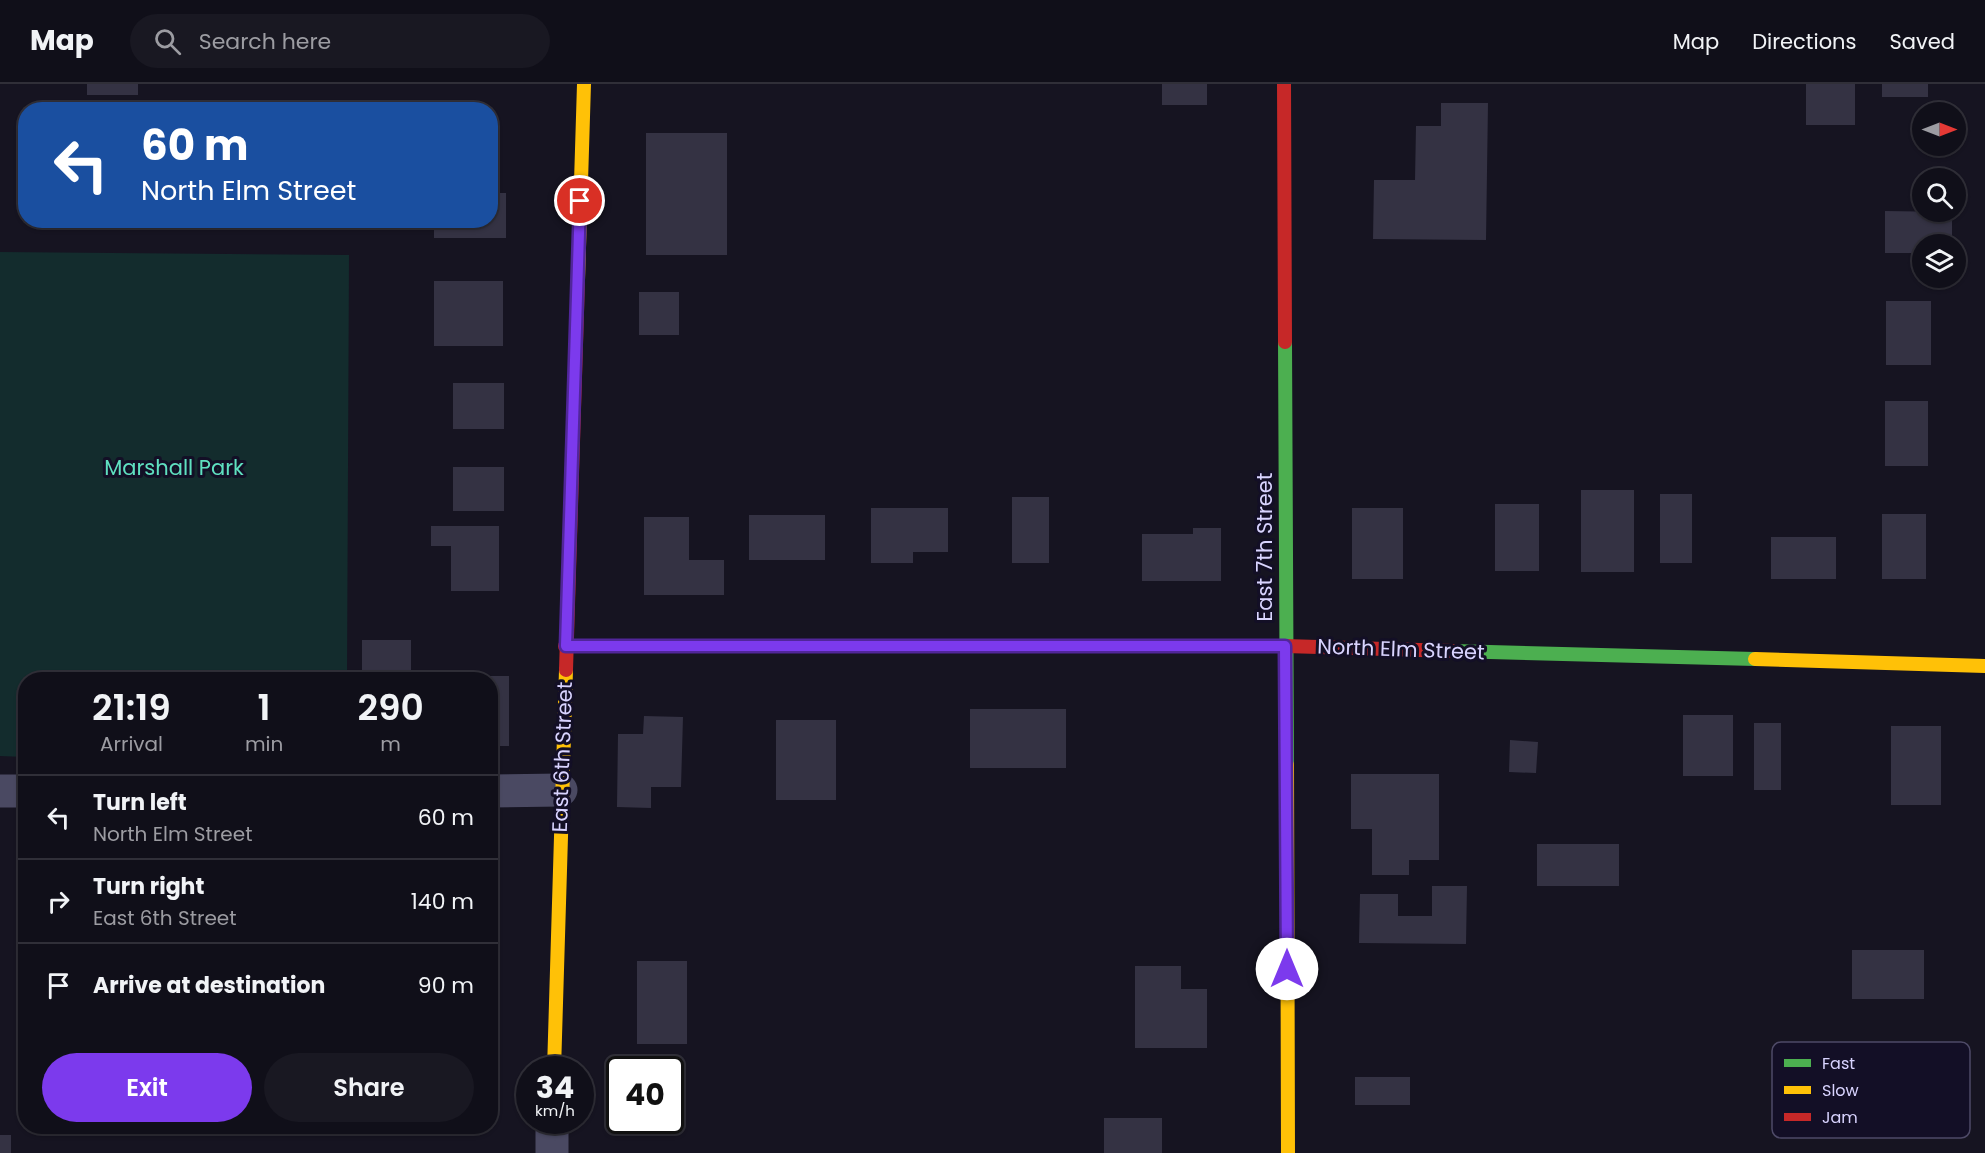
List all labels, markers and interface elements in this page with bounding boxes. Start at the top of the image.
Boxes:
search box [130,14,550,68]
text: Map [30,21,94,60]
icon: search [151,25,184,58]
text: Search here [199,26,331,57]
text: Map [1673,27,1719,56]
text: Directions [1752,27,1856,56]
text: Saved [1889,27,1955,56]
north arrow [1912,102,1966,156]
map controls [1912,102,1966,288]
text: 60 m [141,116,249,175]
icon: left [42,126,120,204]
button: search [1912,168,1966,222]
text: North Elm Street [141,172,356,209]
pin [554,175,605,226]
icon: arrive [563,184,596,217]
button: layers [1912,234,1966,288]
park label: Marshall Park [104,453,244,482]
street label: East 7th Street [1250,473,1279,621]
street label: North Elm Street [1317,632,1485,666]
street label: East 6th Street [545,681,579,833]
text: 21:19 [92,682,171,733]
text: 1 [258,682,271,733]
text: 290 [357,682,424,733]
text: Arrival [100,730,163,758]
text: min [245,730,283,758]
text: m [380,730,401,758]
text: Turn left [93,787,187,818]
icon: left [42,801,75,834]
text: 60 m [418,802,474,833]
text: North Elm Street [93,820,252,848]
text: Turn right [93,871,204,902]
icon: right [42,885,75,918]
text: 140 m [411,886,474,917]
text: East 6th Street [93,904,237,932]
position arrow [1255,937,1319,1001]
icon: arrive [42,969,75,1002]
text: Arrive at destination [93,970,325,1001]
text: 90 m [418,970,474,1001]
legend [1772,1042,1970,1138]
text: Fast [1822,1052,1855,1075]
button: Exit [42,1053,252,1122]
button: Share [264,1053,474,1122]
speed limit sign: 40 [606,1056,684,1134]
text: 34 [536,1066,574,1109]
text: Slow [1822,1079,1859,1102]
text: km/h [535,1100,575,1121]
text: Jam [1822,1106,1858,1129]

